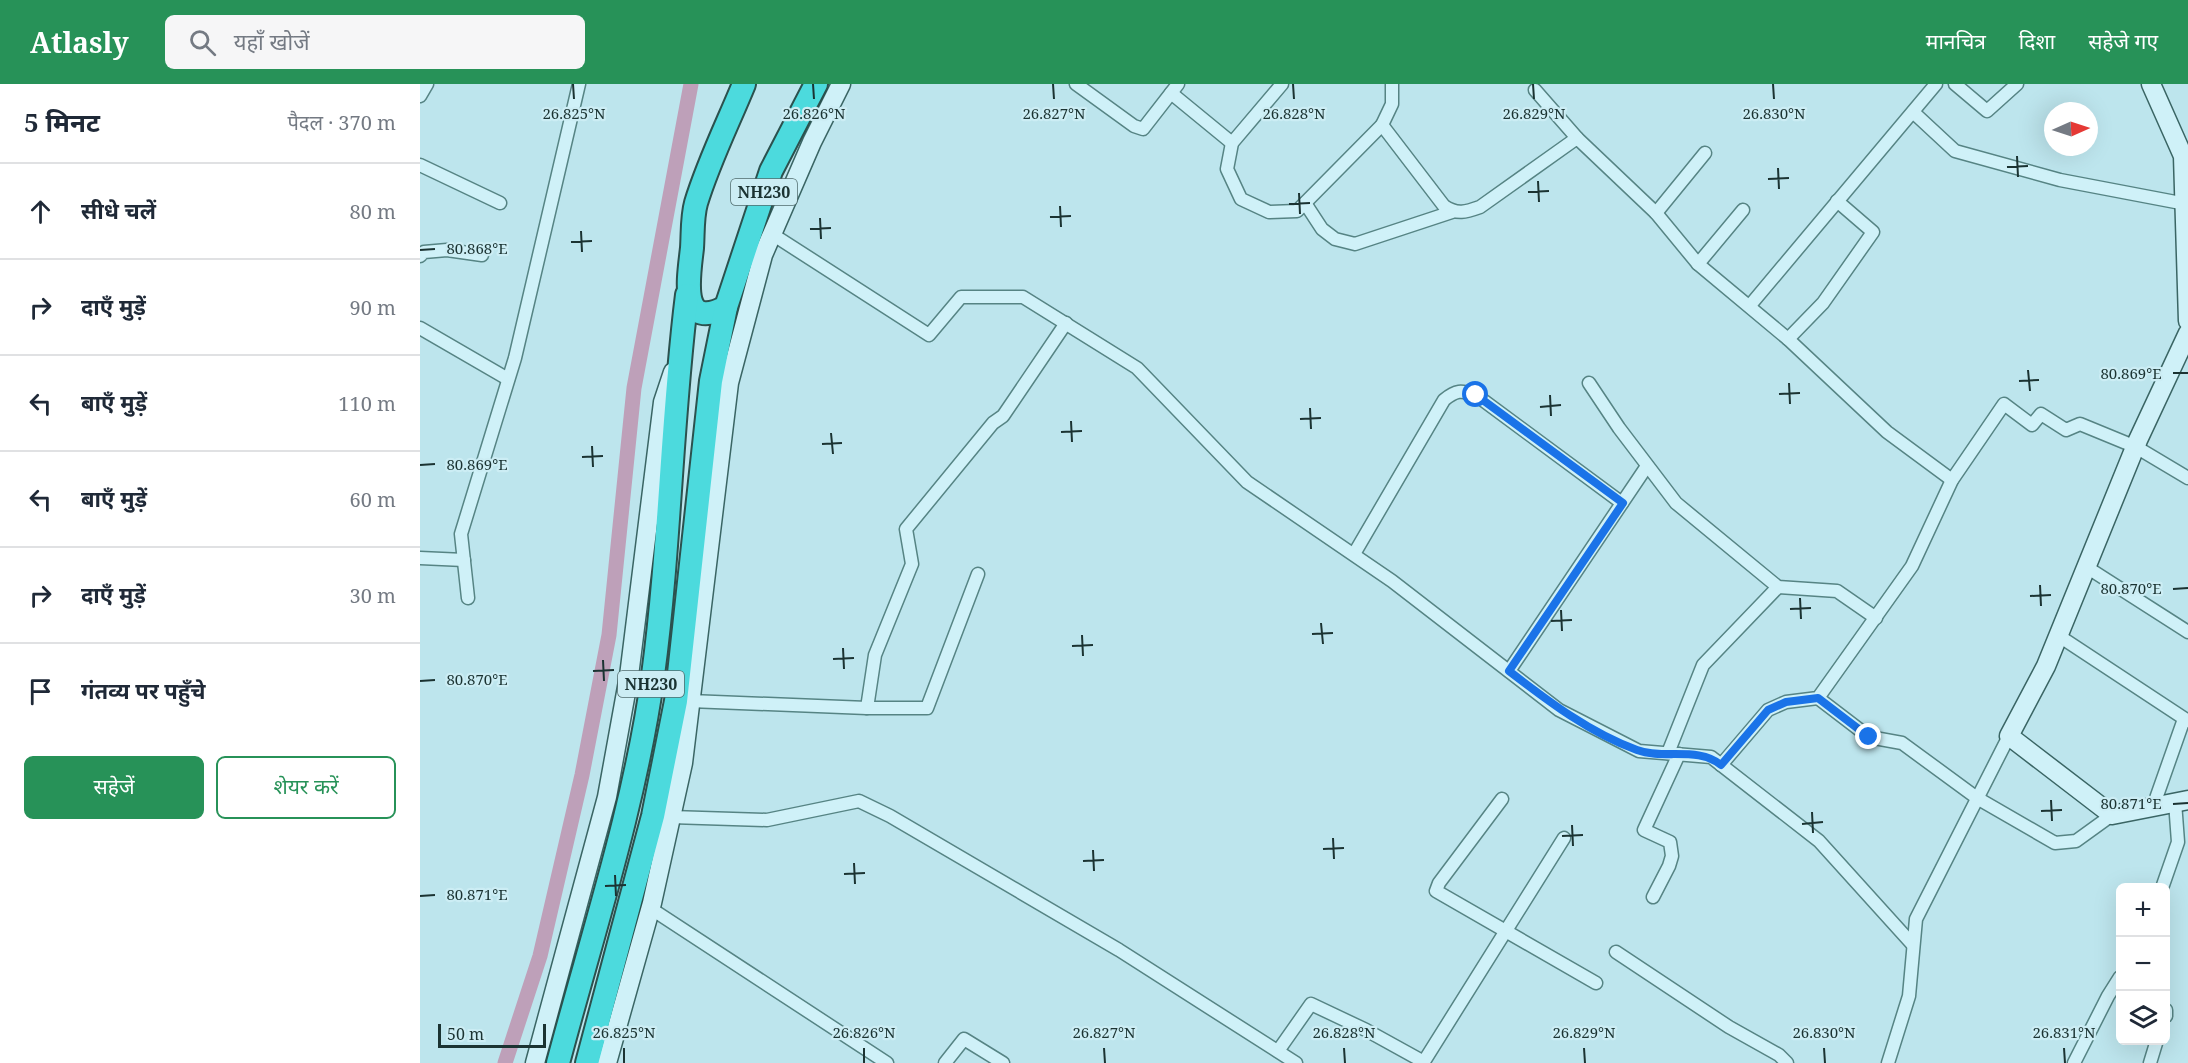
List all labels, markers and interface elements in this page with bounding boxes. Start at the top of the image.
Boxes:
search box [165,15,585,69]
text: Atlasly [30,23,129,61]
icon: search [186,26,219,59]
text: यहाँ खोजें [234,26,310,56]
text: मानचित्र [1926,27,1986,55]
text: दिशा [2019,27,2055,55]
text: सहेजे गए [2088,27,2158,55]
north arrow [2044,102,2098,156]
text: 26.825°N [542,103,606,123]
text: 26.826°N [782,103,846,123]
text: 26.827°N [1022,103,1086,123]
text: 26.828°N [1262,103,1326,123]
text: 26.829°N [1502,103,1566,123]
text: 26.830°N [1742,103,1806,123]
text: 5 मिनट [24,104,100,140]
text: पैदल · 370 m [287,109,396,136]
road number: NH230 [731,179,797,205]
icon: ahead [24,195,57,228]
text: सीधे चलें [81,195,156,225]
text: 80 m [350,198,396,225]
text: 80.868°E [446,238,508,258]
icon: right [24,291,57,324]
text: दाएँ मुड़ें [81,291,146,321]
text: 90 m [350,294,396,321]
text: 80.869°E [2100,363,2162,383]
route start [1462,381,1488,407]
icon: left [24,387,57,420]
text: बाएँ मुड़ें [81,387,147,417]
text: 110 m [338,390,396,417]
text: 80.869°E [446,454,508,474]
icon: left [24,483,57,516]
text: बाएँ मुड़ें [81,483,147,513]
text: 60 m [350,486,396,513]
text: 80.870°E [2100,578,2162,598]
icon: right [24,579,57,612]
text: दाएँ मुड़ें [81,579,146,609]
text: 30 m [350,582,396,609]
text: 80.870°E [446,669,508,689]
road number: NH230 [618,671,684,697]
icon: arrive [24,675,57,708]
text: गंतव्य पर पहुँचे [81,675,206,705]
route end [1855,723,1881,749]
button: सहेजें [24,756,204,819]
button: शेयर करें [216,756,396,819]
text: 80.871°E [2100,793,2162,813]
map controls [2116,883,2170,1045]
button: + [2116,883,2170,937]
text: 80.871°E [446,884,508,904]
button: − [2116,937,2170,991]
button: layers [2116,991,2170,1045]
scale bar [438,1021,546,1048]
text: 26.825°N [592,1022,656,1042]
text: 26.826°N [832,1022,896,1042]
text: 26.827°N [1072,1022,1136,1042]
text: 26.828°N [1312,1022,1376,1042]
text: 26.829°N [1552,1022,1616,1042]
text: 26.830°N [1792,1022,1856,1042]
text: 26.831°N [2032,1022,2096,1042]
text: 50 m [447,1023,484,1045]

